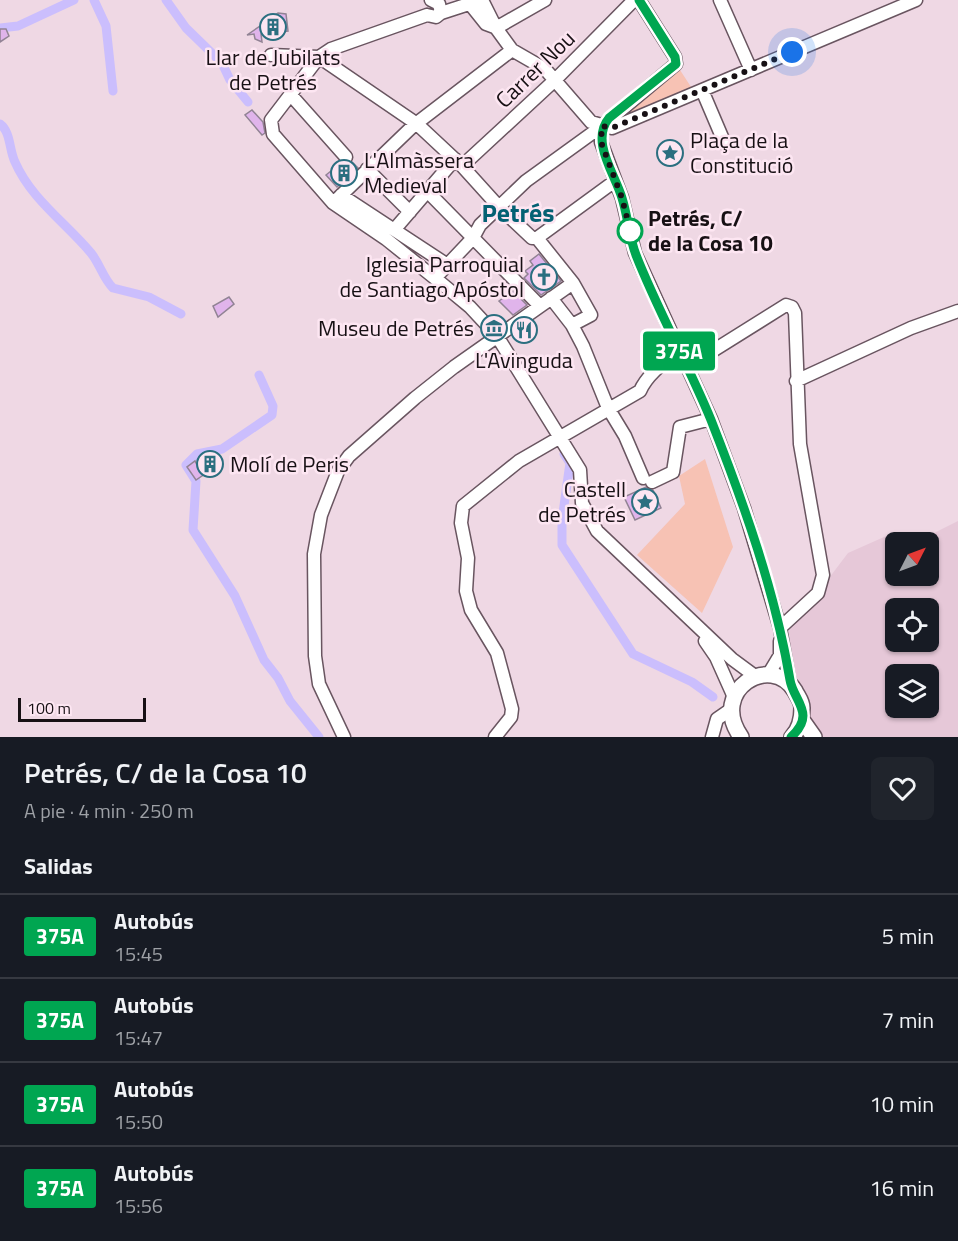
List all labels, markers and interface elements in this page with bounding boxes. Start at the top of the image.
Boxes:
building icon: Llar de Jubilats de Petrés [258,12,288,42]
street label: Carrer Nou [487,22,583,116]
your location [777,37,807,67]
place label: Llar de Jubilats de Petrés [205,40,341,99]
place label: Plaça de la Constitució [690,123,793,182]
place icon: Plaça de la Constitució [655,138,685,168]
place label: L'Almàssera Medieval [364,143,474,202]
building icon: L'Almàssera Medieval [329,158,359,188]
district label: Petrés [481,193,555,232]
place label: Petrés, C/ de la Cosa 10 [648,201,773,260]
marker: Petrés, C/ de la Cosa 10 [617,218,643,244]
place label: Iglesia Parroquial de Santiago Apóstol [339,247,524,306]
church icon: Iglesia Parroquial de Santiago Apóstol [529,262,559,292]
place label: Museu de Petrés [318,311,474,345]
museum icon: Museu de Petrés [479,313,509,343]
restaurant icon: L'Avinguda [509,315,539,345]
line badge: 375A [637,332,721,370]
text: 375A [655,335,703,367]
place label: L'Avinguda [475,343,573,377]
place label: Molí de Peris [230,447,349,481]
building icon: Molí de Peris [195,449,225,479]
place label: Castell de Petrés [538,472,626,531]
place icon: Castell de Petrés [630,487,660,517]
north arrow [885,532,939,586]
map controls [885,532,939,718]
button: locate [885,598,939,652]
button: layers [885,664,939,718]
scale bar [18,695,146,722]
text: 100 m [27,696,71,720]
text: Petrés, C/ de la Cosa 10 [24,751,307,794]
button: heart [871,757,934,820]
text: A pie · 4 min · 250 m [24,795,194,826]
text: Salidas [24,849,93,883]
text: Autobús [114,904,194,938]
text: 5 min [882,919,934,953]
text: 375A [36,920,84,952]
text: 15:45 [114,938,163,969]
text: Autobús [114,988,194,1022]
text: 7 min [882,1003,934,1037]
text: 375A [36,1004,84,1036]
text: 15:47 [114,1022,163,1053]
text: Autobús [114,1072,194,1106]
text: 10 min [869,1087,934,1121]
text: 375A [36,1088,84,1120]
text: 15:50 [114,1106,163,1137]
text: Autobús [114,1156,194,1190]
text: 16 min [869,1171,934,1205]
text: 375A [36,1172,84,1204]
text: 15:56 [114,1190,163,1221]

